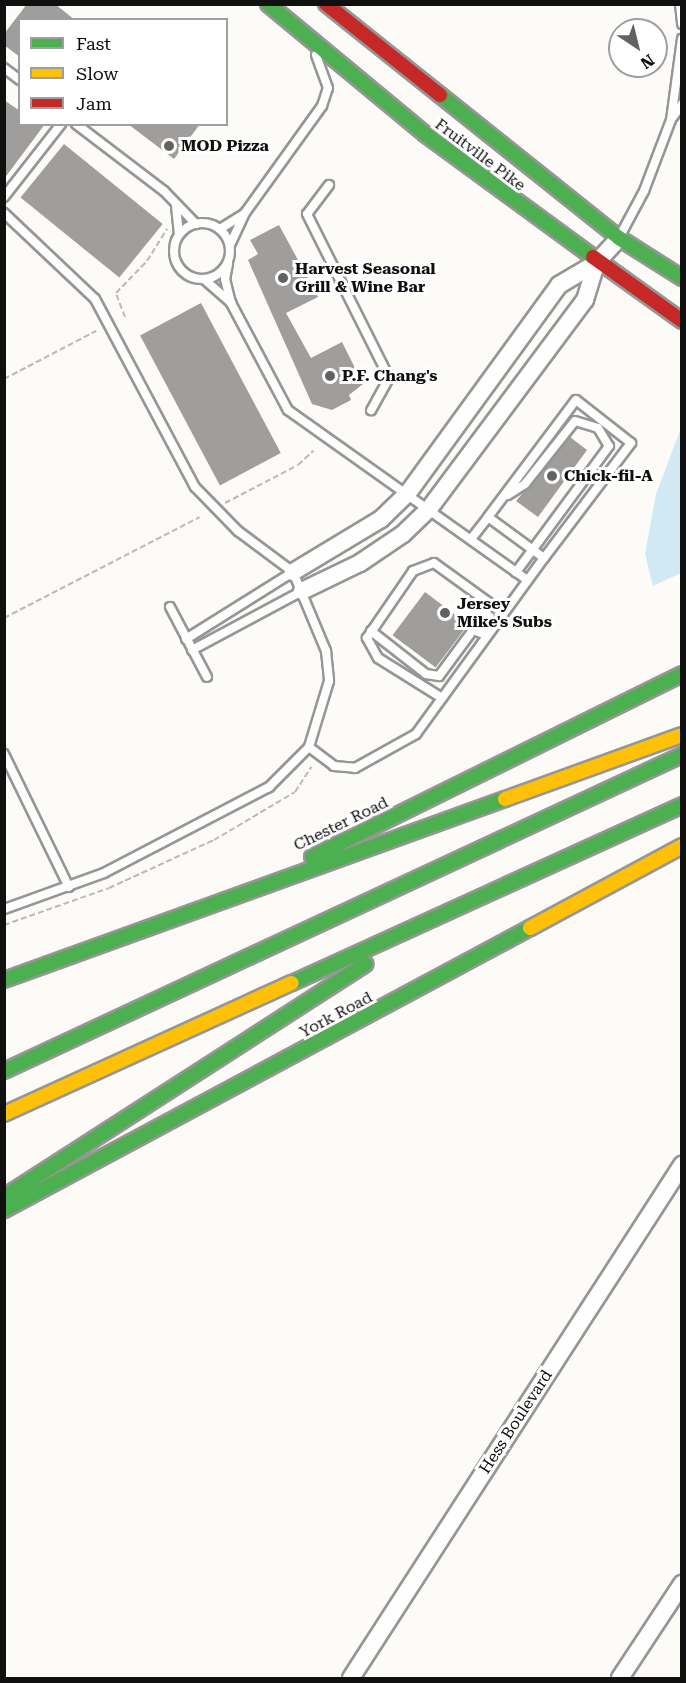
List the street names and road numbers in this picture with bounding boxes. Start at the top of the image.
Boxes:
street label: Fruitville Pike [431,115,529,195]
street label: Chester Road [291,793,391,855]
street label: York Road [296,988,376,1042]
street label: Hess Boulevard [475,1367,557,1477]

